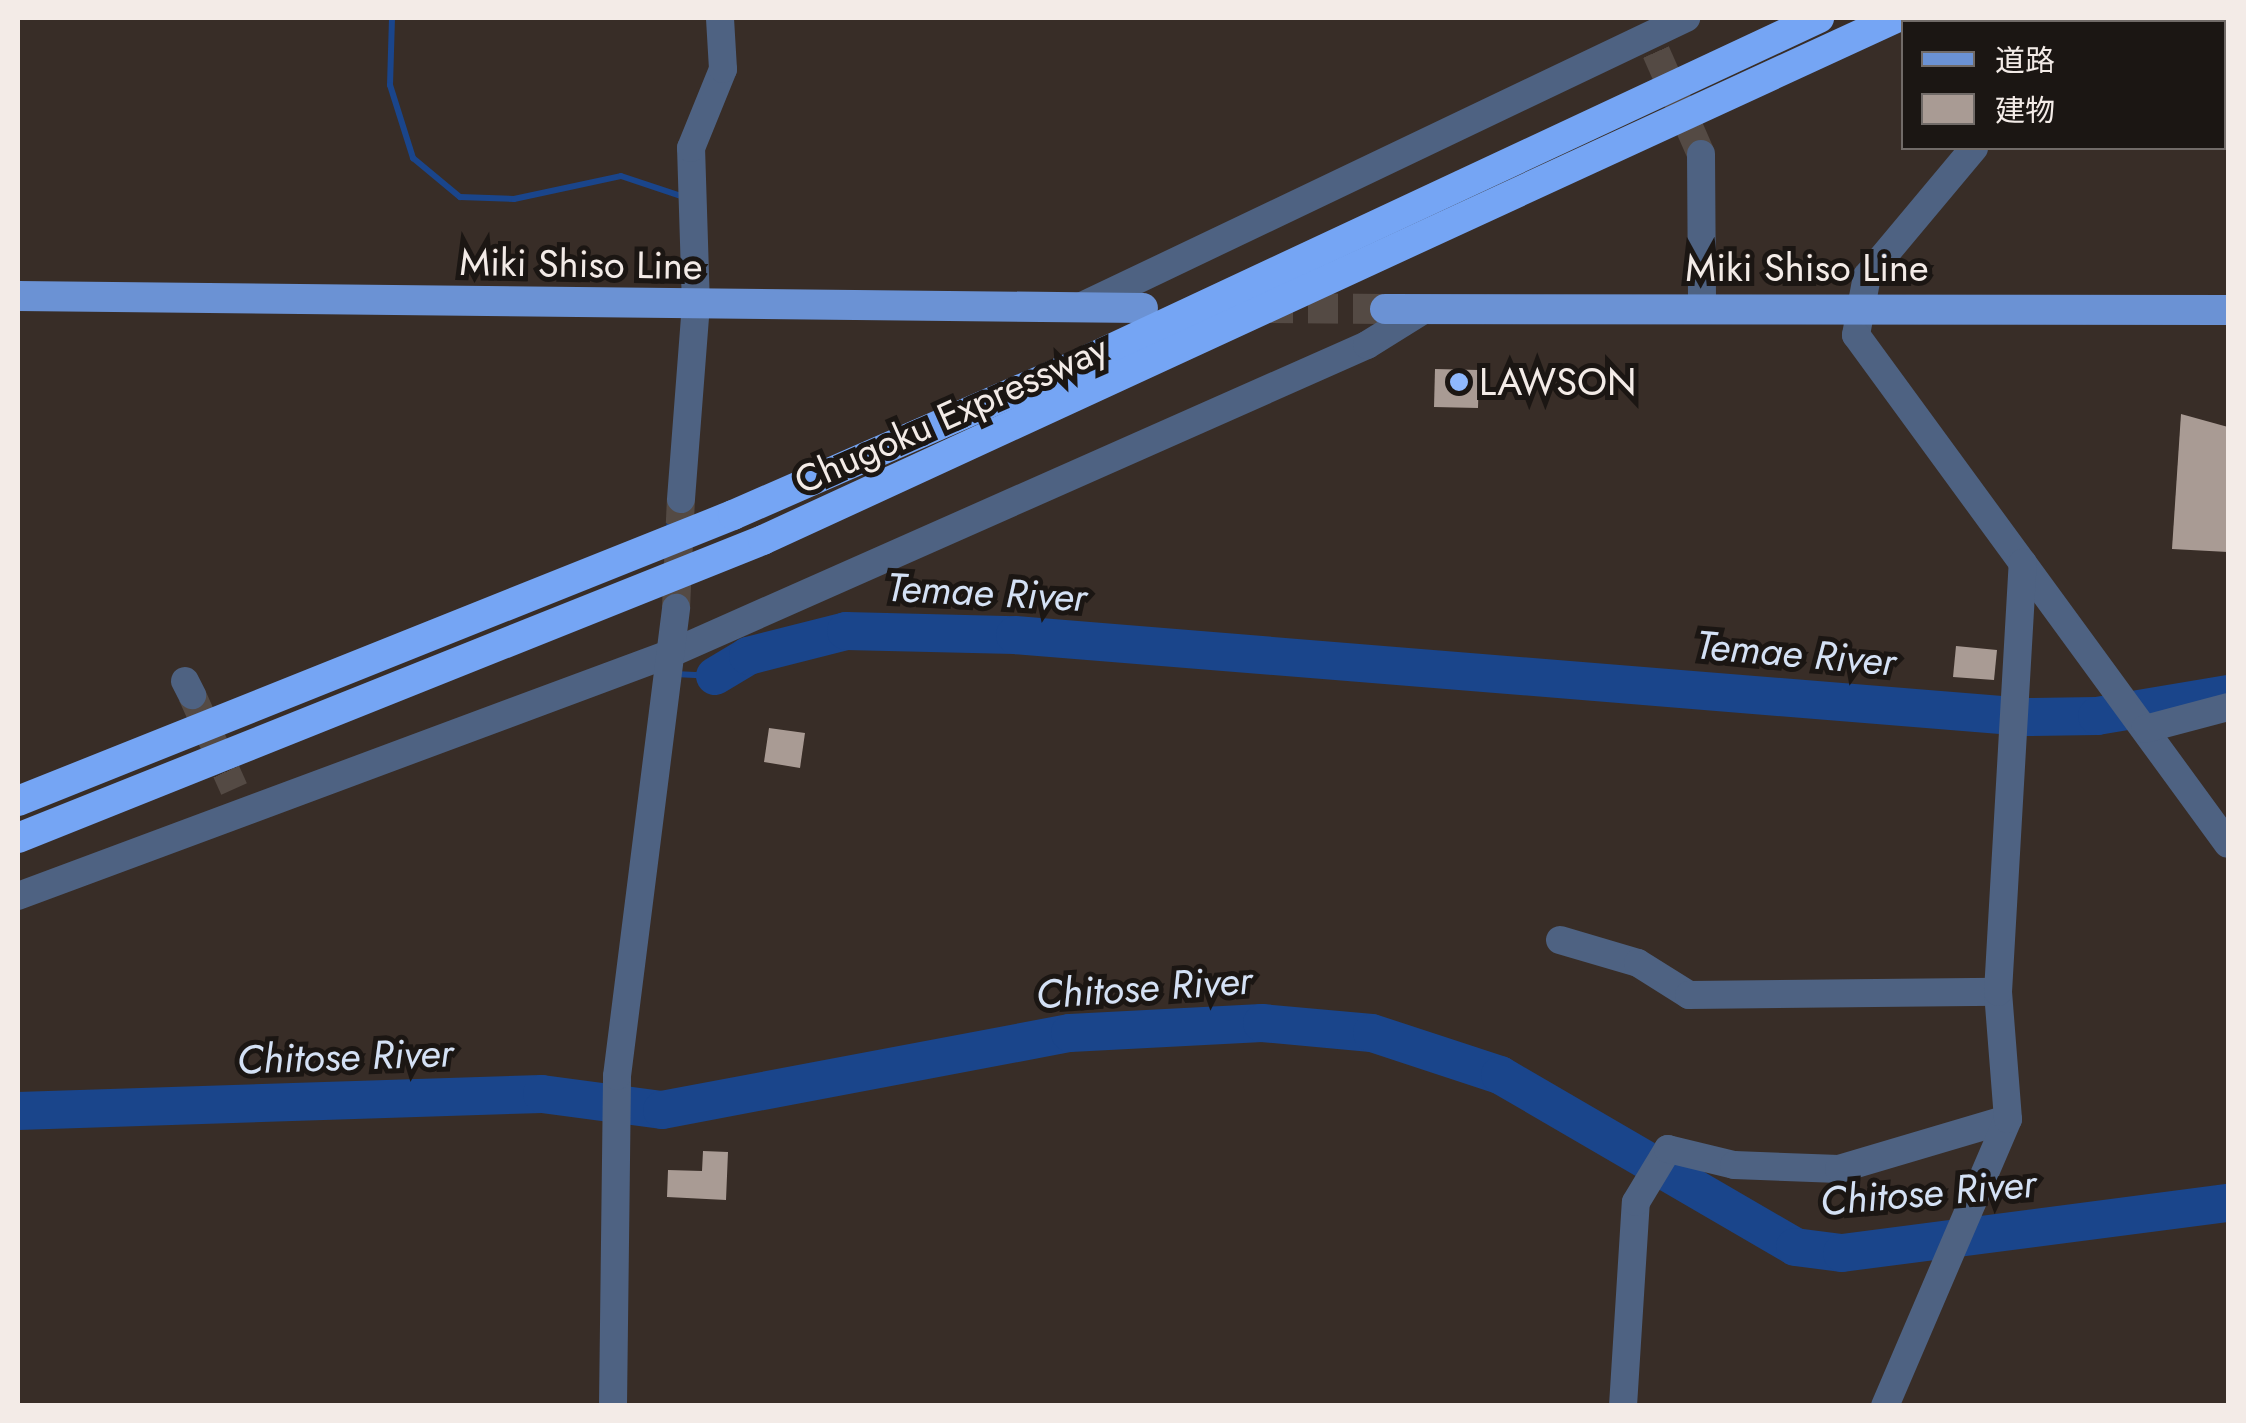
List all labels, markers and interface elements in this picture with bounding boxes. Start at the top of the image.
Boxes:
legend [1901,20,2226,150]
text: 道路 [1995,39,2055,82]
text: 建物 [1995,89,2055,132]
street label: Miki Shiso Line [459,239,703,289]
street label: Miki Shiso Line [1685,245,1929,291]
street label: Chugoku Expressway [787,325,1115,503]
place label: LAWSON [1479,359,1636,405]
marker: LAWSON [1448,371,1470,393]
water label: Temae River [886,563,1088,621]
water label: Temae River [1694,620,1898,686]
water label: Chitose River [1034,955,1254,1019]
water label: Chitose River [236,1028,454,1084]
water label: Chitose River [1818,1159,2038,1225]

